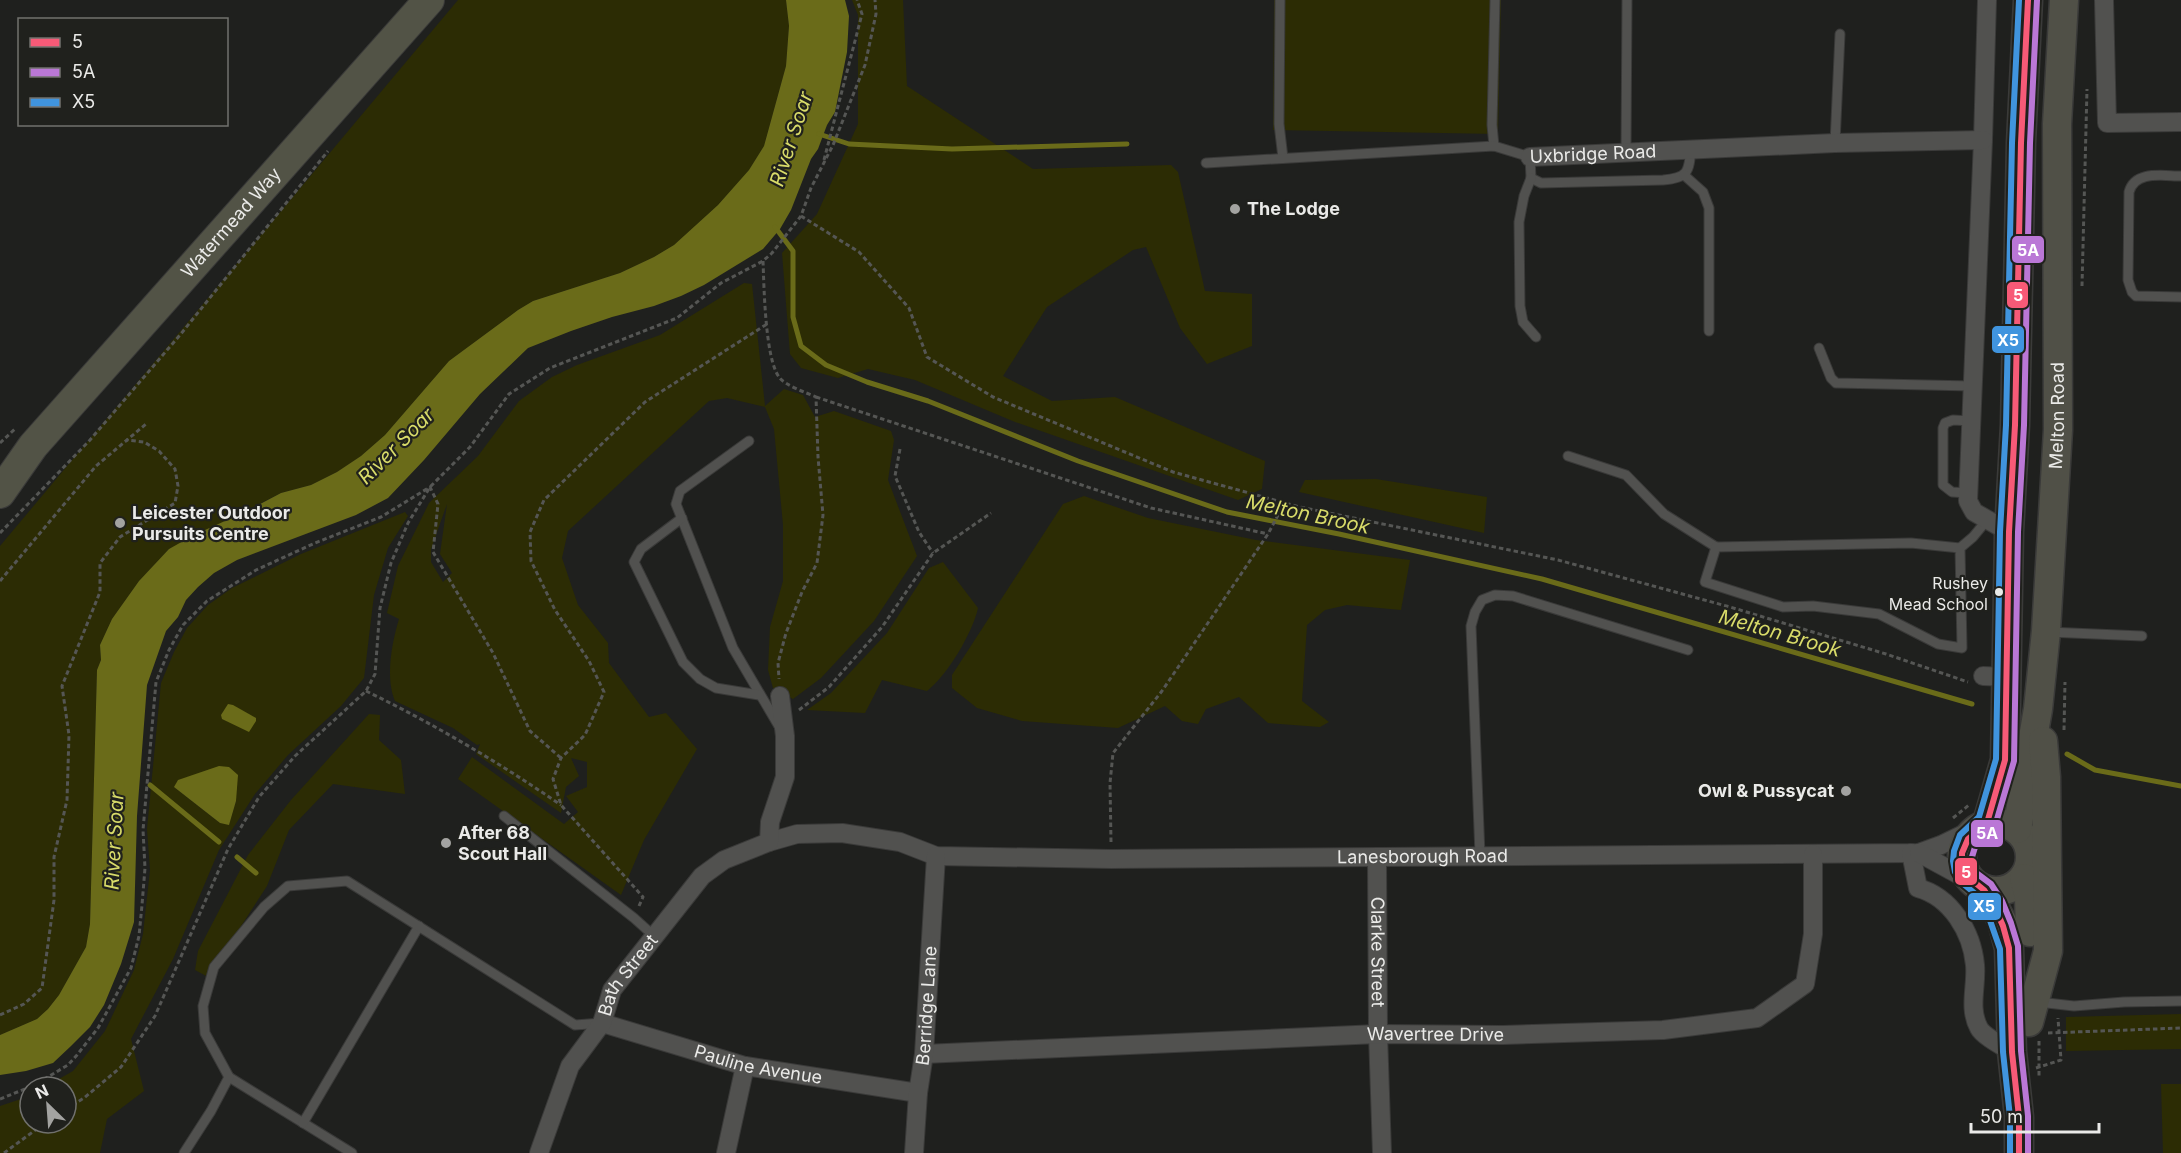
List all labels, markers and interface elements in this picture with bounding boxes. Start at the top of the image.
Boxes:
legend [18,18,228,126]
text: 5 [72,31,83,52]
text: 5A [72,61,95,82]
water label: River Soar [764,88,818,189]
text: X5 [72,91,95,112]
street label: Uxbridge Road [1529,140,1657,167]
street label: Watermead Way [177,163,285,282]
place label: The Lodge [1247,198,1340,219]
marker: The Lodge [1228,202,1242,216]
line badge: 5A [2011,235,2045,264]
text: 5A [2017,240,2039,260]
line badge: 5 [2006,281,2029,309]
text: 5 [2013,285,2023,305]
line badge: X5 [1991,325,2025,354]
text: X5 [1997,330,2019,350]
street label: Melton Road [2045,362,2068,470]
water label: River Soar [353,403,439,489]
water label: Melton Brook [1244,489,1373,539]
place label: Leicester Outdoor Pursuits Centre [132,502,290,544]
marker: Leicester Outdoor Pursuits Centre [113,516,127,530]
place label: Rushey Mead School [1889,573,1988,614]
marker: Rushey Mead School [1993,586,2005,598]
water label: Melton Brook [1716,604,1845,662]
place label: Owl & Pussycat [1698,780,1834,801]
marker: Owl & Pussycat [1839,784,1853,798]
water label: River Soar [99,791,129,891]
line badge: 5A [1970,819,2004,848]
place label: After 68 Scout Hall [458,822,547,864]
text: 5A [1976,823,1998,843]
marker: After 68 Scout Hall [439,836,453,850]
street label: Lanesborough Road [1337,845,1508,867]
line badge: 5 [1954,857,1978,886]
text: 5 [1961,862,1971,882]
line badge: X5 [1967,892,2002,921]
text: X5 [1973,896,1995,916]
street label: Clarke Street [1367,897,1389,1007]
street label: Bath Street [594,930,662,1018]
street label: Berridge Lane [911,945,941,1067]
street label: Wavertree Drive [1367,1023,1504,1045]
street label: Pauline Avenue [692,1040,824,1088]
north arrow [18,1075,78,1135]
text: N [32,1080,51,1103]
scale bar [1971,1096,2098,1134]
text: 50 m [1980,1106,2023,1127]

